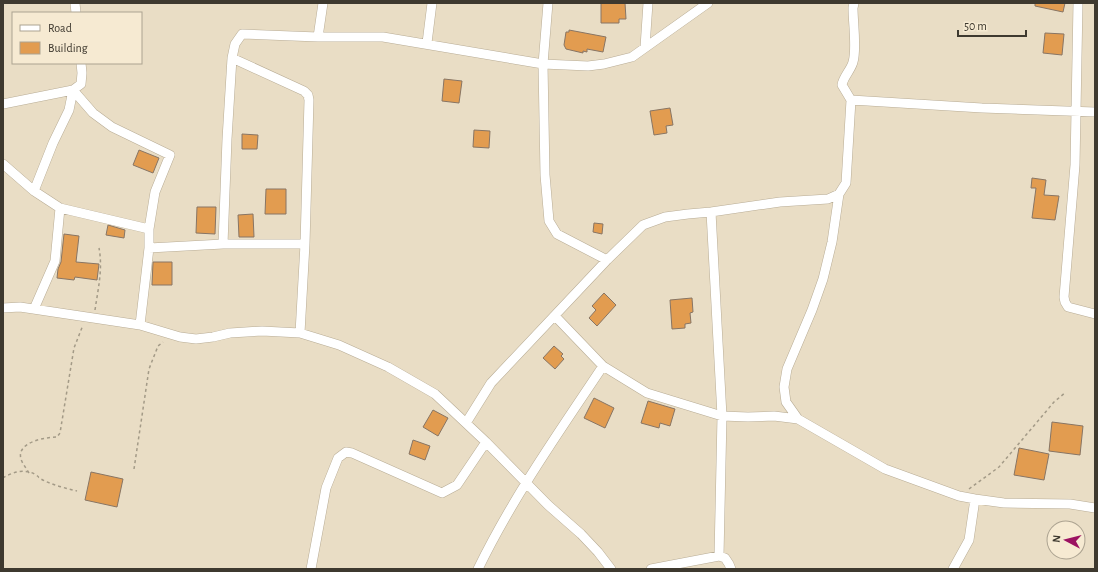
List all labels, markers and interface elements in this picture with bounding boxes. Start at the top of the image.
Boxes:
legend [12,12,142,64]
scale bar [958,12,1026,38]
text: 50 m [964,20,987,32]
text: Road [48,22,72,34]
text: Building [48,42,88,54]
north arrow [1046,520,1086,560]
text: N [1051,534,1062,543]

